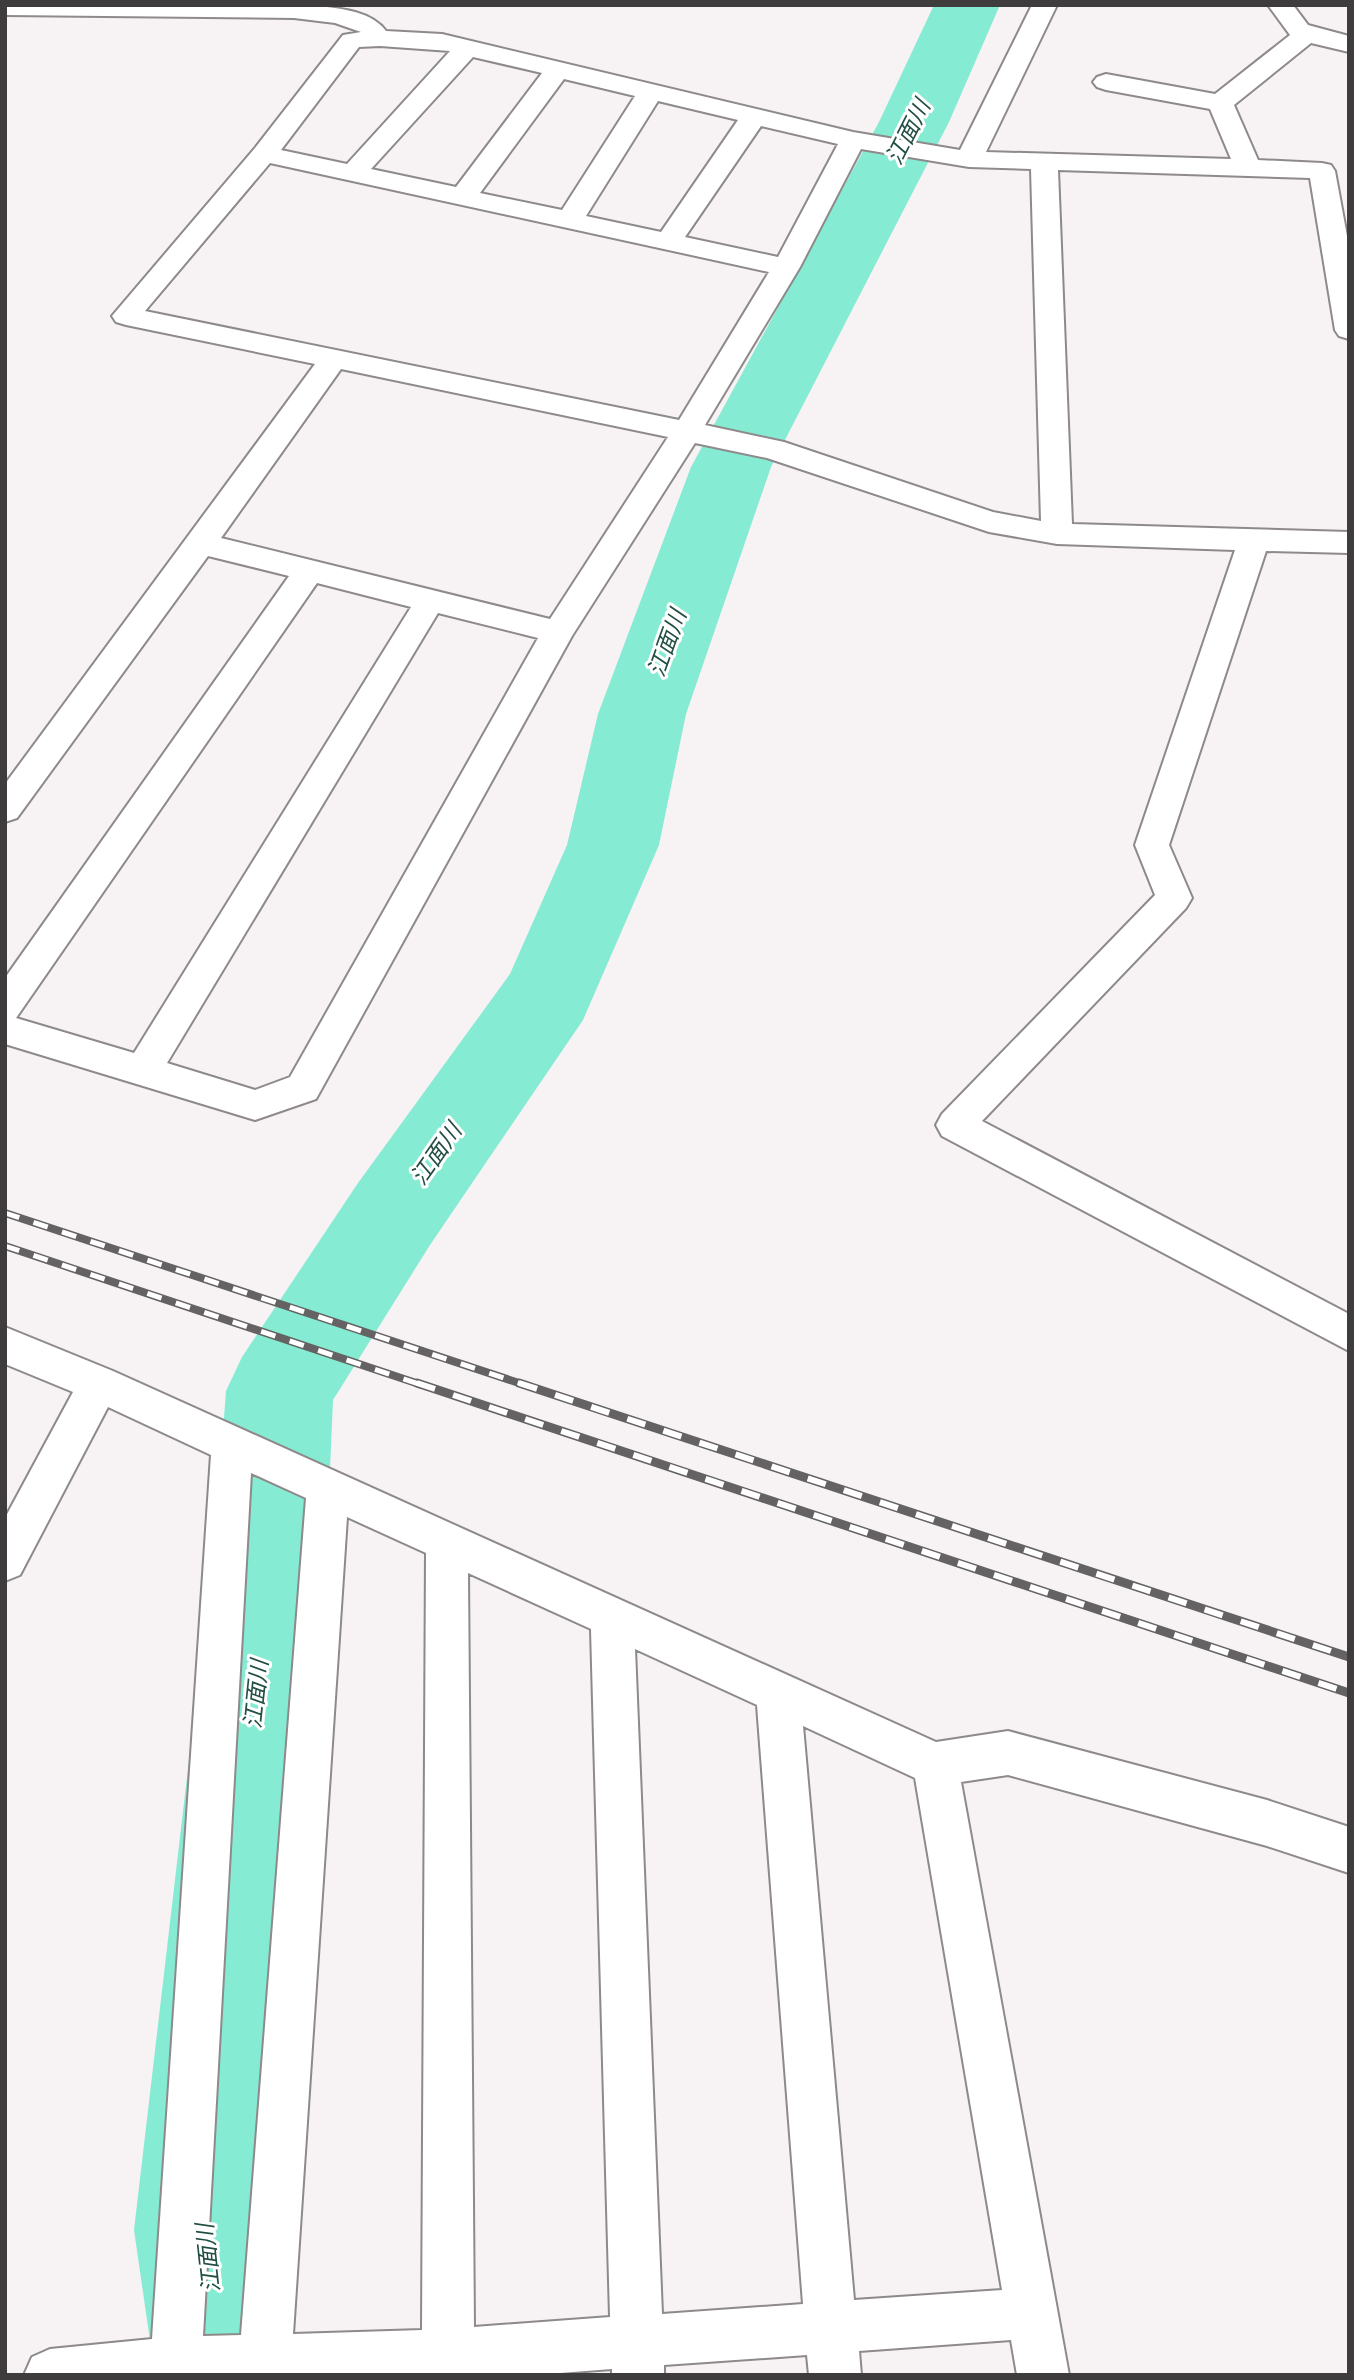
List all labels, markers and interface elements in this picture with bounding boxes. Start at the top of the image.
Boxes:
water label: 江面川 [878,91,937,169]
water label: 江面川 [640,602,693,680]
water label: 江面川 [403,1114,469,1190]
water label: 江面川 [236,1655,274,1730]
water label: 江面川 [188,2219,226,2294]

